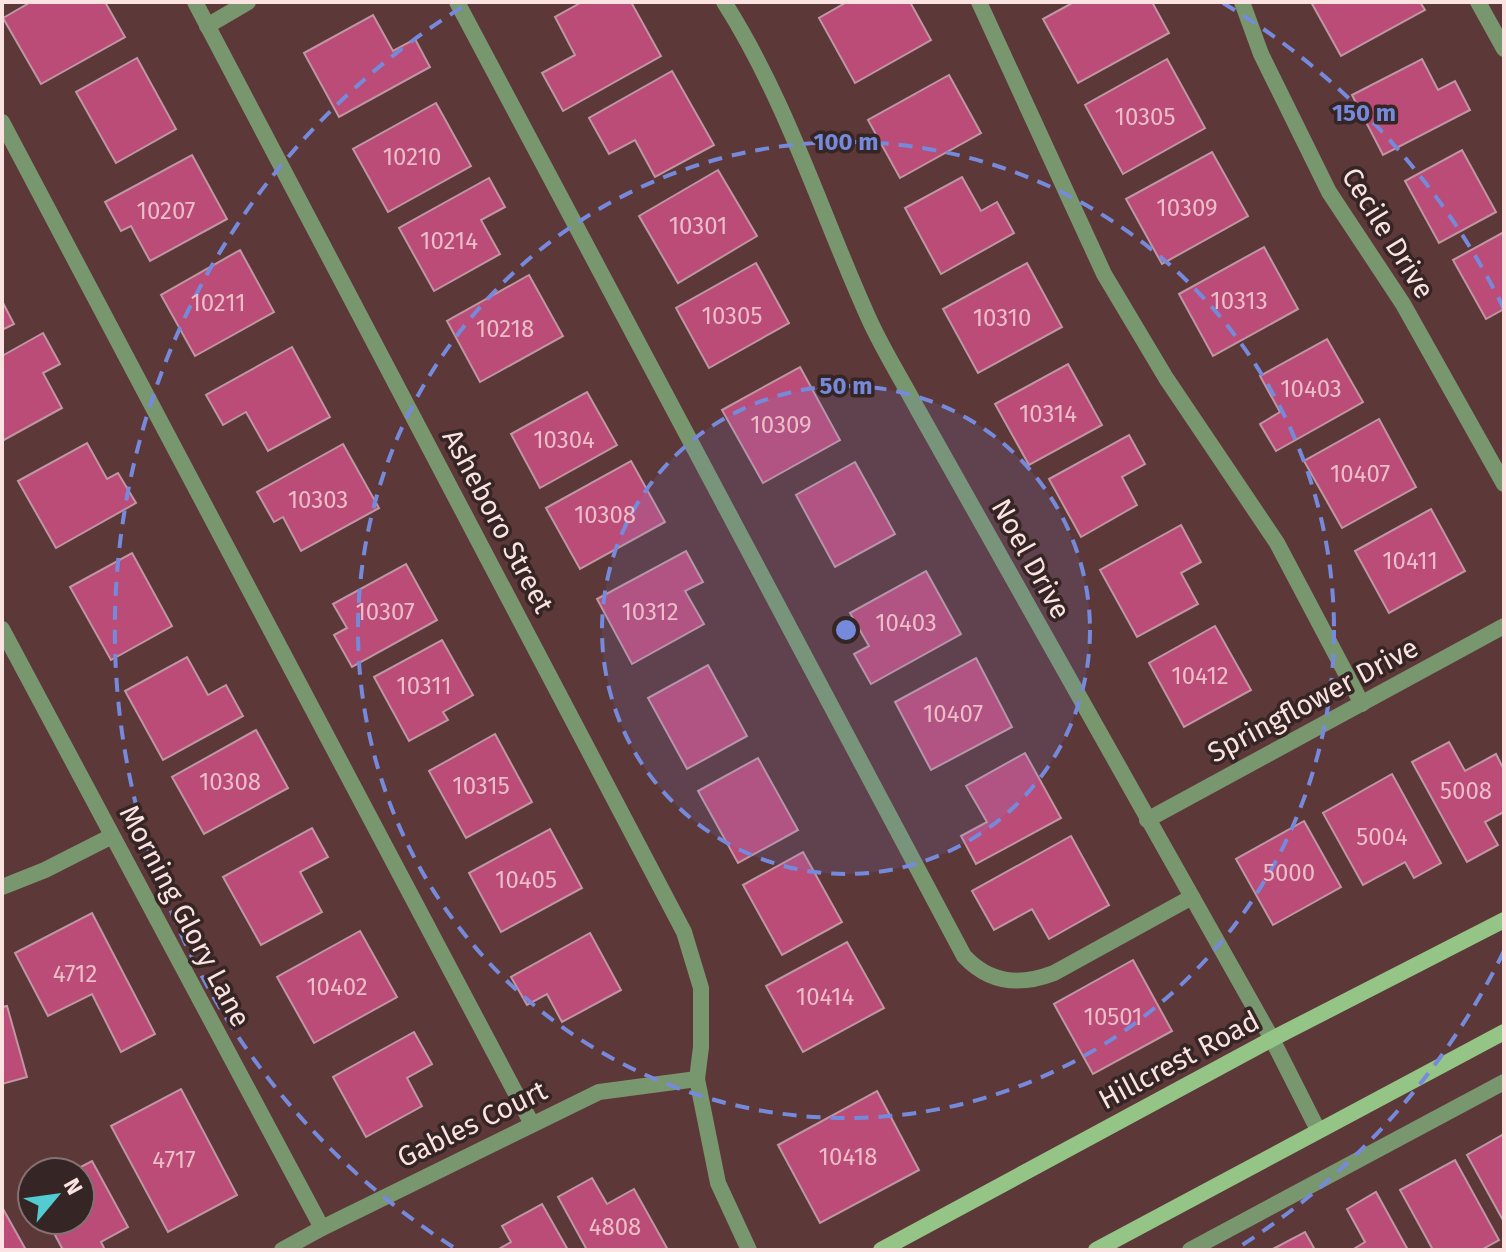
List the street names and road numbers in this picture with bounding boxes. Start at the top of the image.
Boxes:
street label: Cecile Drive [1335,161,1441,305]
street label: Asheboro Street [436,423,561,619]
street label: Noel Drive [985,493,1077,625]
street label: Springflower Drive [1202,631,1424,769]
street label: Morning Glory Lane [113,800,257,1032]
street label: Hillcrest Road [1093,1004,1265,1116]
street label: Gables Court [392,1073,553,1174]

